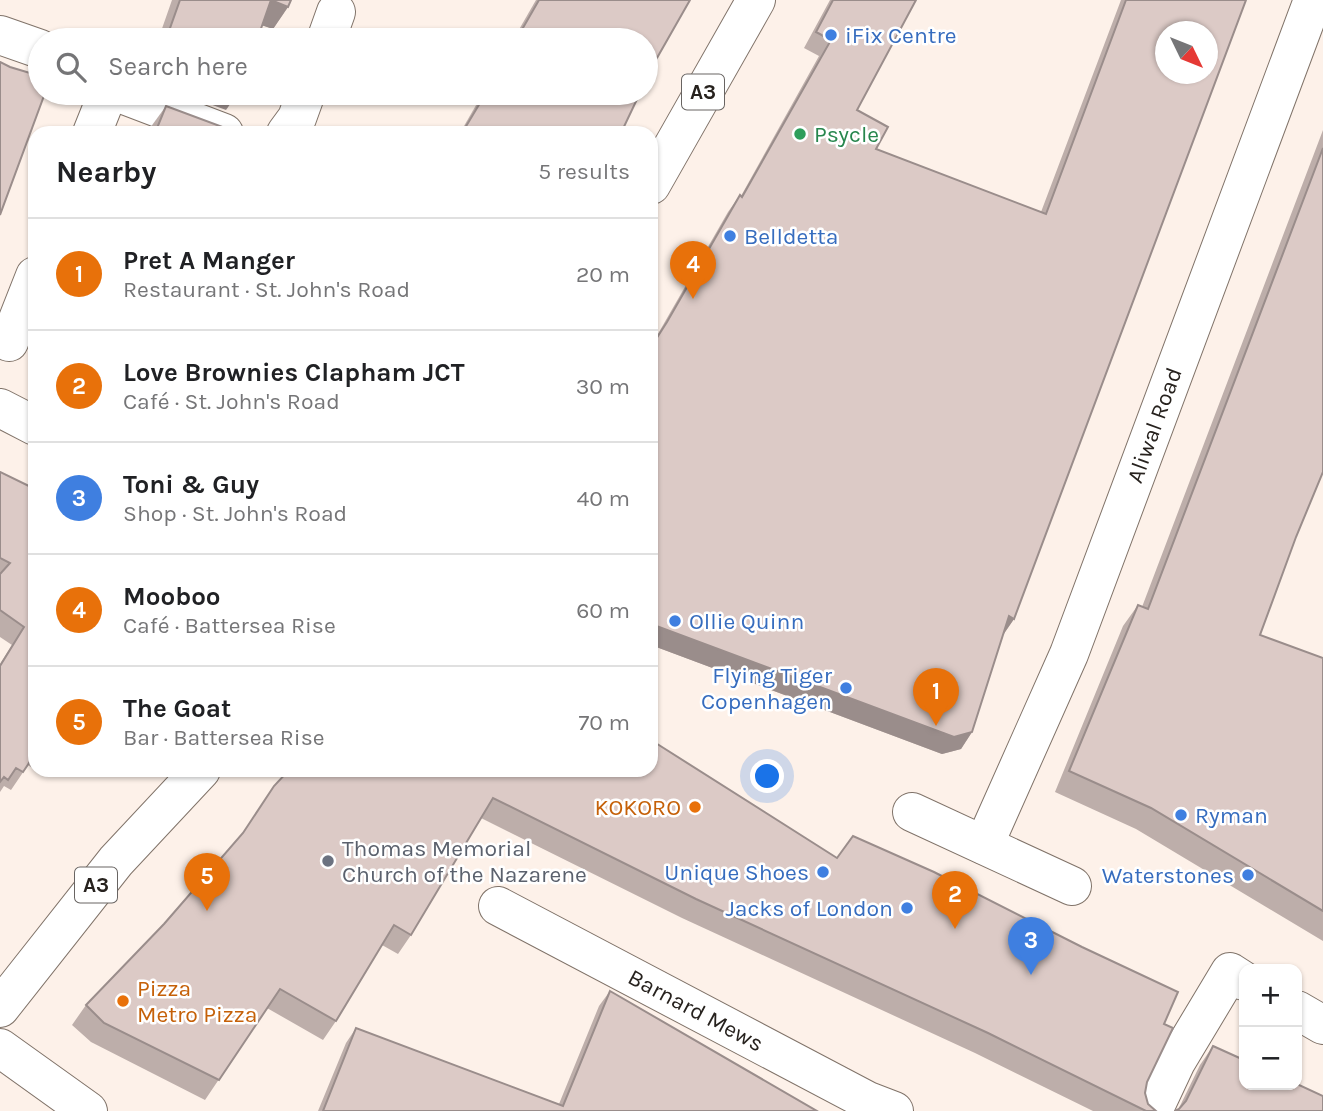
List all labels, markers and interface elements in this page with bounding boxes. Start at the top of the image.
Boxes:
north arrow [1155,21,1218,84]
place label: iFix Centre [845,22,957,49]
marker: iFix Centre [823,27,839,43]
search box [28,28,658,105]
icon: search [52,48,90,86]
text: Search here [108,51,248,82]
road number: A3 [682,74,724,110]
place label: Psycle [814,121,879,148]
marker: Psycle [792,126,808,142]
text: Nearby [56,154,156,190]
text: 5 results [538,158,630,185]
place label: Belldetta [744,223,838,250]
marker: Belldetta [722,228,738,244]
pin: 4 [670,241,716,299]
text: Pret A Manger [123,245,295,276]
text: 1 [75,261,83,288]
text: 20 m [576,261,630,288]
text: Restaurant · St. John's Road [123,276,410,303]
text: Love Brownies Clapham JCT [123,357,465,388]
street label: Aliwal Road [1121,364,1188,486]
text: 2 [72,373,86,400]
text: 30 m [576,373,630,400]
text: Café · St. John's Road [123,388,340,415]
text: Toni & Guy [123,469,259,500]
text: 3 [72,485,86,512]
text: 40 m [577,485,630,512]
text: Shop · St. John's Road [123,500,347,527]
text: Mooboo [123,581,221,612]
text: 4 [72,597,86,624]
text: 60 m [576,597,630,624]
place label: Ollie Quinn [689,608,804,635]
text: Café · Battersea Rise [123,612,336,639]
marker: Ollie Quinn [667,613,683,629]
place label: Flying Tiger Copenhagen [701,662,833,715]
pin: 1 [913,668,959,726]
marker: Flying Tiger Copenhagen [838,680,854,696]
text: The Goat [123,693,231,724]
text: 5 [72,709,86,736]
text: 70 m [579,709,630,736]
text: Bar · Battersea Rise [123,724,325,751]
your location [750,759,784,793]
place label: KOKORO [594,794,681,821]
marker: KOKORO [687,799,703,815]
place label: Ryman [1195,802,1268,829]
marker: Ryman [1173,807,1189,823]
place label: Thomas Memorial Church of the Nazarene [342,835,587,888]
pin: 5 [184,853,230,911]
marker: Thomas Memorial Church of the Nazarene [320,853,336,869]
place label: Unique Shoes [664,859,809,886]
place label: Waterstones [1102,862,1234,889]
marker: Unique Shoes [815,864,831,880]
marker: Waterstones [1240,867,1256,883]
road number: A3 [75,868,117,903]
pin: 2 [932,871,978,929]
place label: Jacks of London [725,895,893,922]
marker: Jacks of London [899,900,915,916]
pin: 3 [1008,917,1054,975]
street label: Barnard Mews [624,963,768,1057]
map controls [1239,964,1302,1090]
button: + [1239,964,1302,1027]
place label: Pizza Metro Pizza [137,975,257,1028]
marker: Pizza Metro Pizza [115,993,131,1009]
button: − [1239,1027,1302,1090]

